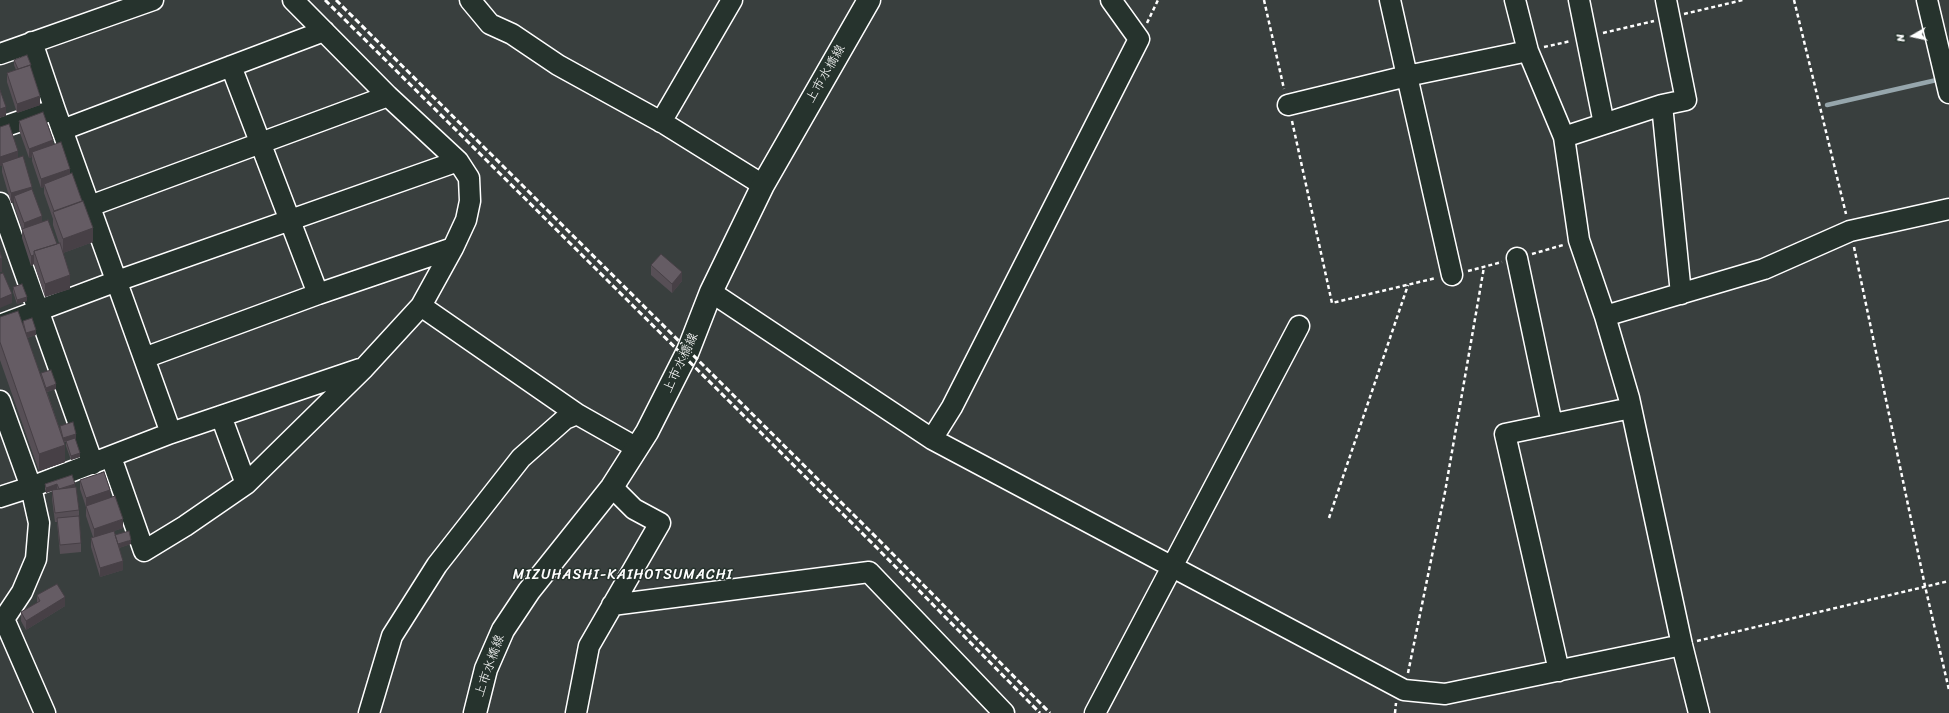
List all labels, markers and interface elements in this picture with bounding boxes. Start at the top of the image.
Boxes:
north arrow [1893,16,1933,56]
text: N [1891,33,1911,43]
street label: 上市水橋線 [803,42,849,106]
street label: 上市水橋線 [660,330,702,396]
district label: MIZUHASHI-KAIHOTSUMACHI [515,567,731,583]
street label: 上市水橋線 [472,633,508,699]

